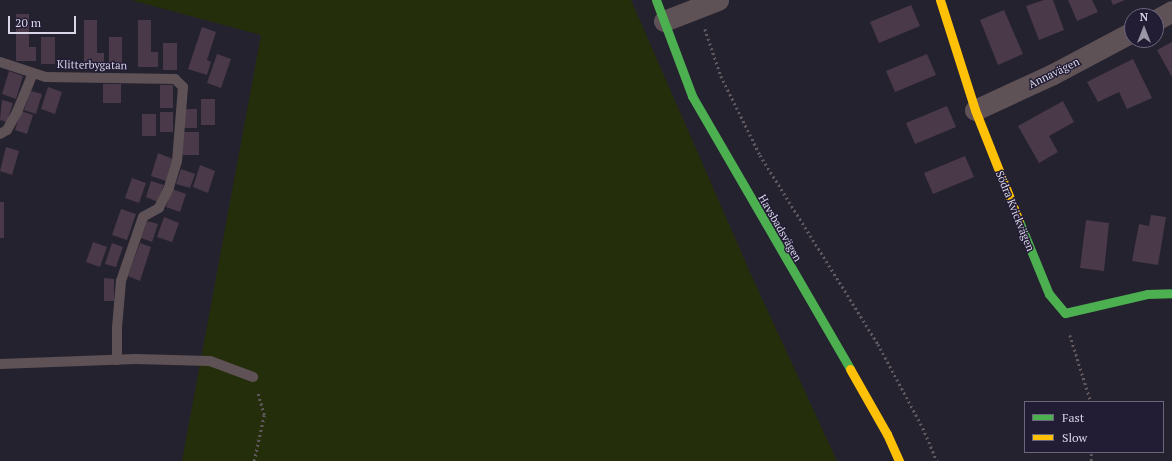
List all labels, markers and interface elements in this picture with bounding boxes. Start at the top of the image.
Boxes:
scale bar [10,8,78,34]
north arrow [1124,8,1164,48]
text: N [1140,10,1148,24]
text: 20 m [15,15,41,30]
street label: Annavägen [1026,55,1082,91]
street label: Klitterbygatan [57,58,127,72]
street label: Södra Kvickvägen [993,169,1037,253]
street label: Havsbadsvägen [755,192,805,264]
legend [1024,401,1164,453]
text: Fast [1062,410,1084,425]
text: Slow [1062,430,1087,445]

